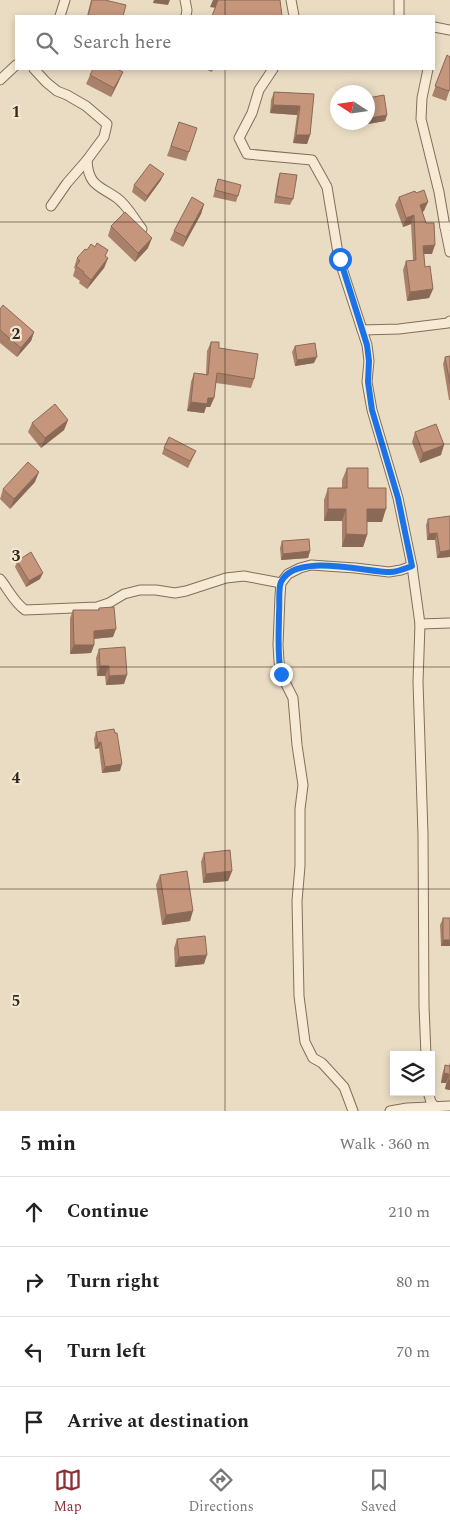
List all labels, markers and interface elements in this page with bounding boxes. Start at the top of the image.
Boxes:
search box [15,15,435,70]
text: Search here [73,28,172,57]
icon: search [33,29,61,57]
north arrow [330,85,375,130]
text: 1 [12,100,20,124]
route start [329,248,352,271]
text: 2 [12,322,21,346]
text: 3 [12,544,21,568]
route end [270,663,293,686]
text: 4 [12,766,21,790]
text: 5 [12,989,20,1013]
map controls [390,1051,435,1096]
button: layers [390,1051,435,1096]
text: 5 min [20,1128,76,1160]
text: Walk · 360 m [339,1132,430,1156]
text: Continue [67,1197,149,1226]
icon: ahead [20,1198,48,1226]
text: 210 m [388,1200,430,1224]
text: Turn right [67,1267,160,1296]
icon: right [20,1268,48,1296]
text: 80 m [396,1270,430,1294]
text: Turn left [67,1337,146,1366]
icon: left [20,1338,48,1366]
text: 70 m [396,1340,430,1364]
text: Arrive at destination [67,1407,249,1436]
icon: arrive [20,1408,48,1436]
tab: Map [53,1466,82,1517]
tab: Directions [188,1466,254,1517]
tab: Saved [361,1466,397,1517]

